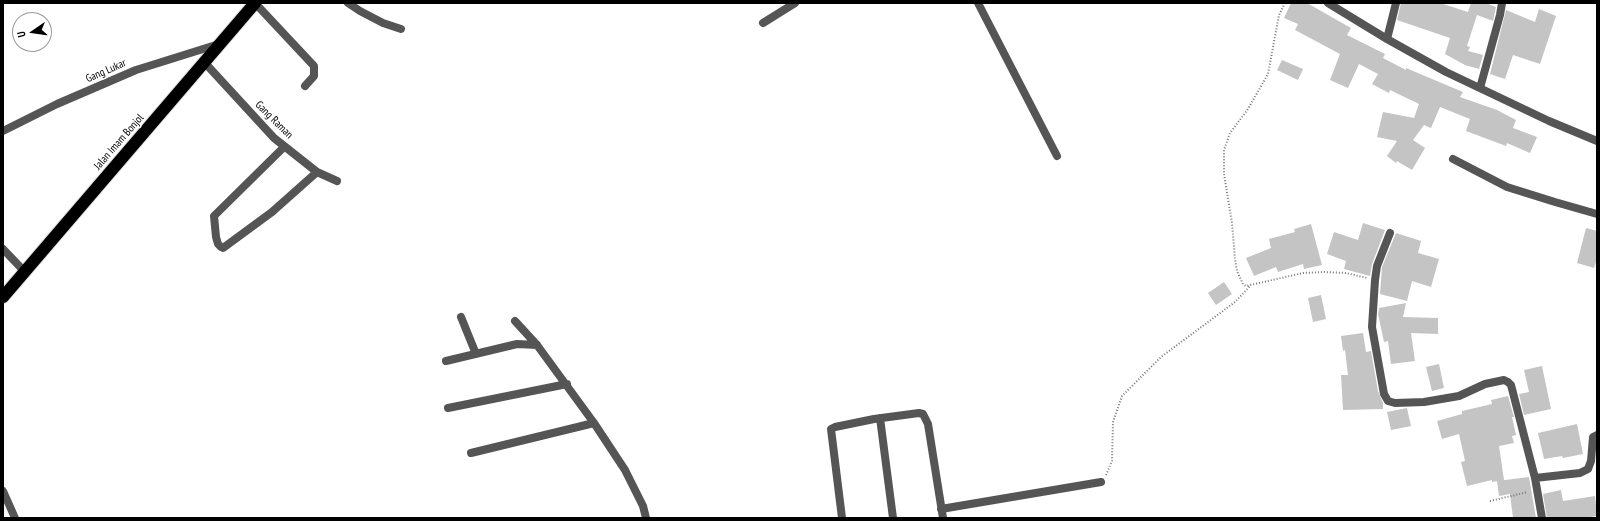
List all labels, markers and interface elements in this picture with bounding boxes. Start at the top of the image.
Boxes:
north arrow [12,12,52,52]
text: U [14,30,29,39]
street label: Gang Lukar [84,56,128,86]
street label: Gang Raman [252,98,296,142]
street label: Jalan Imam Bonjol [91,112,147,172]

